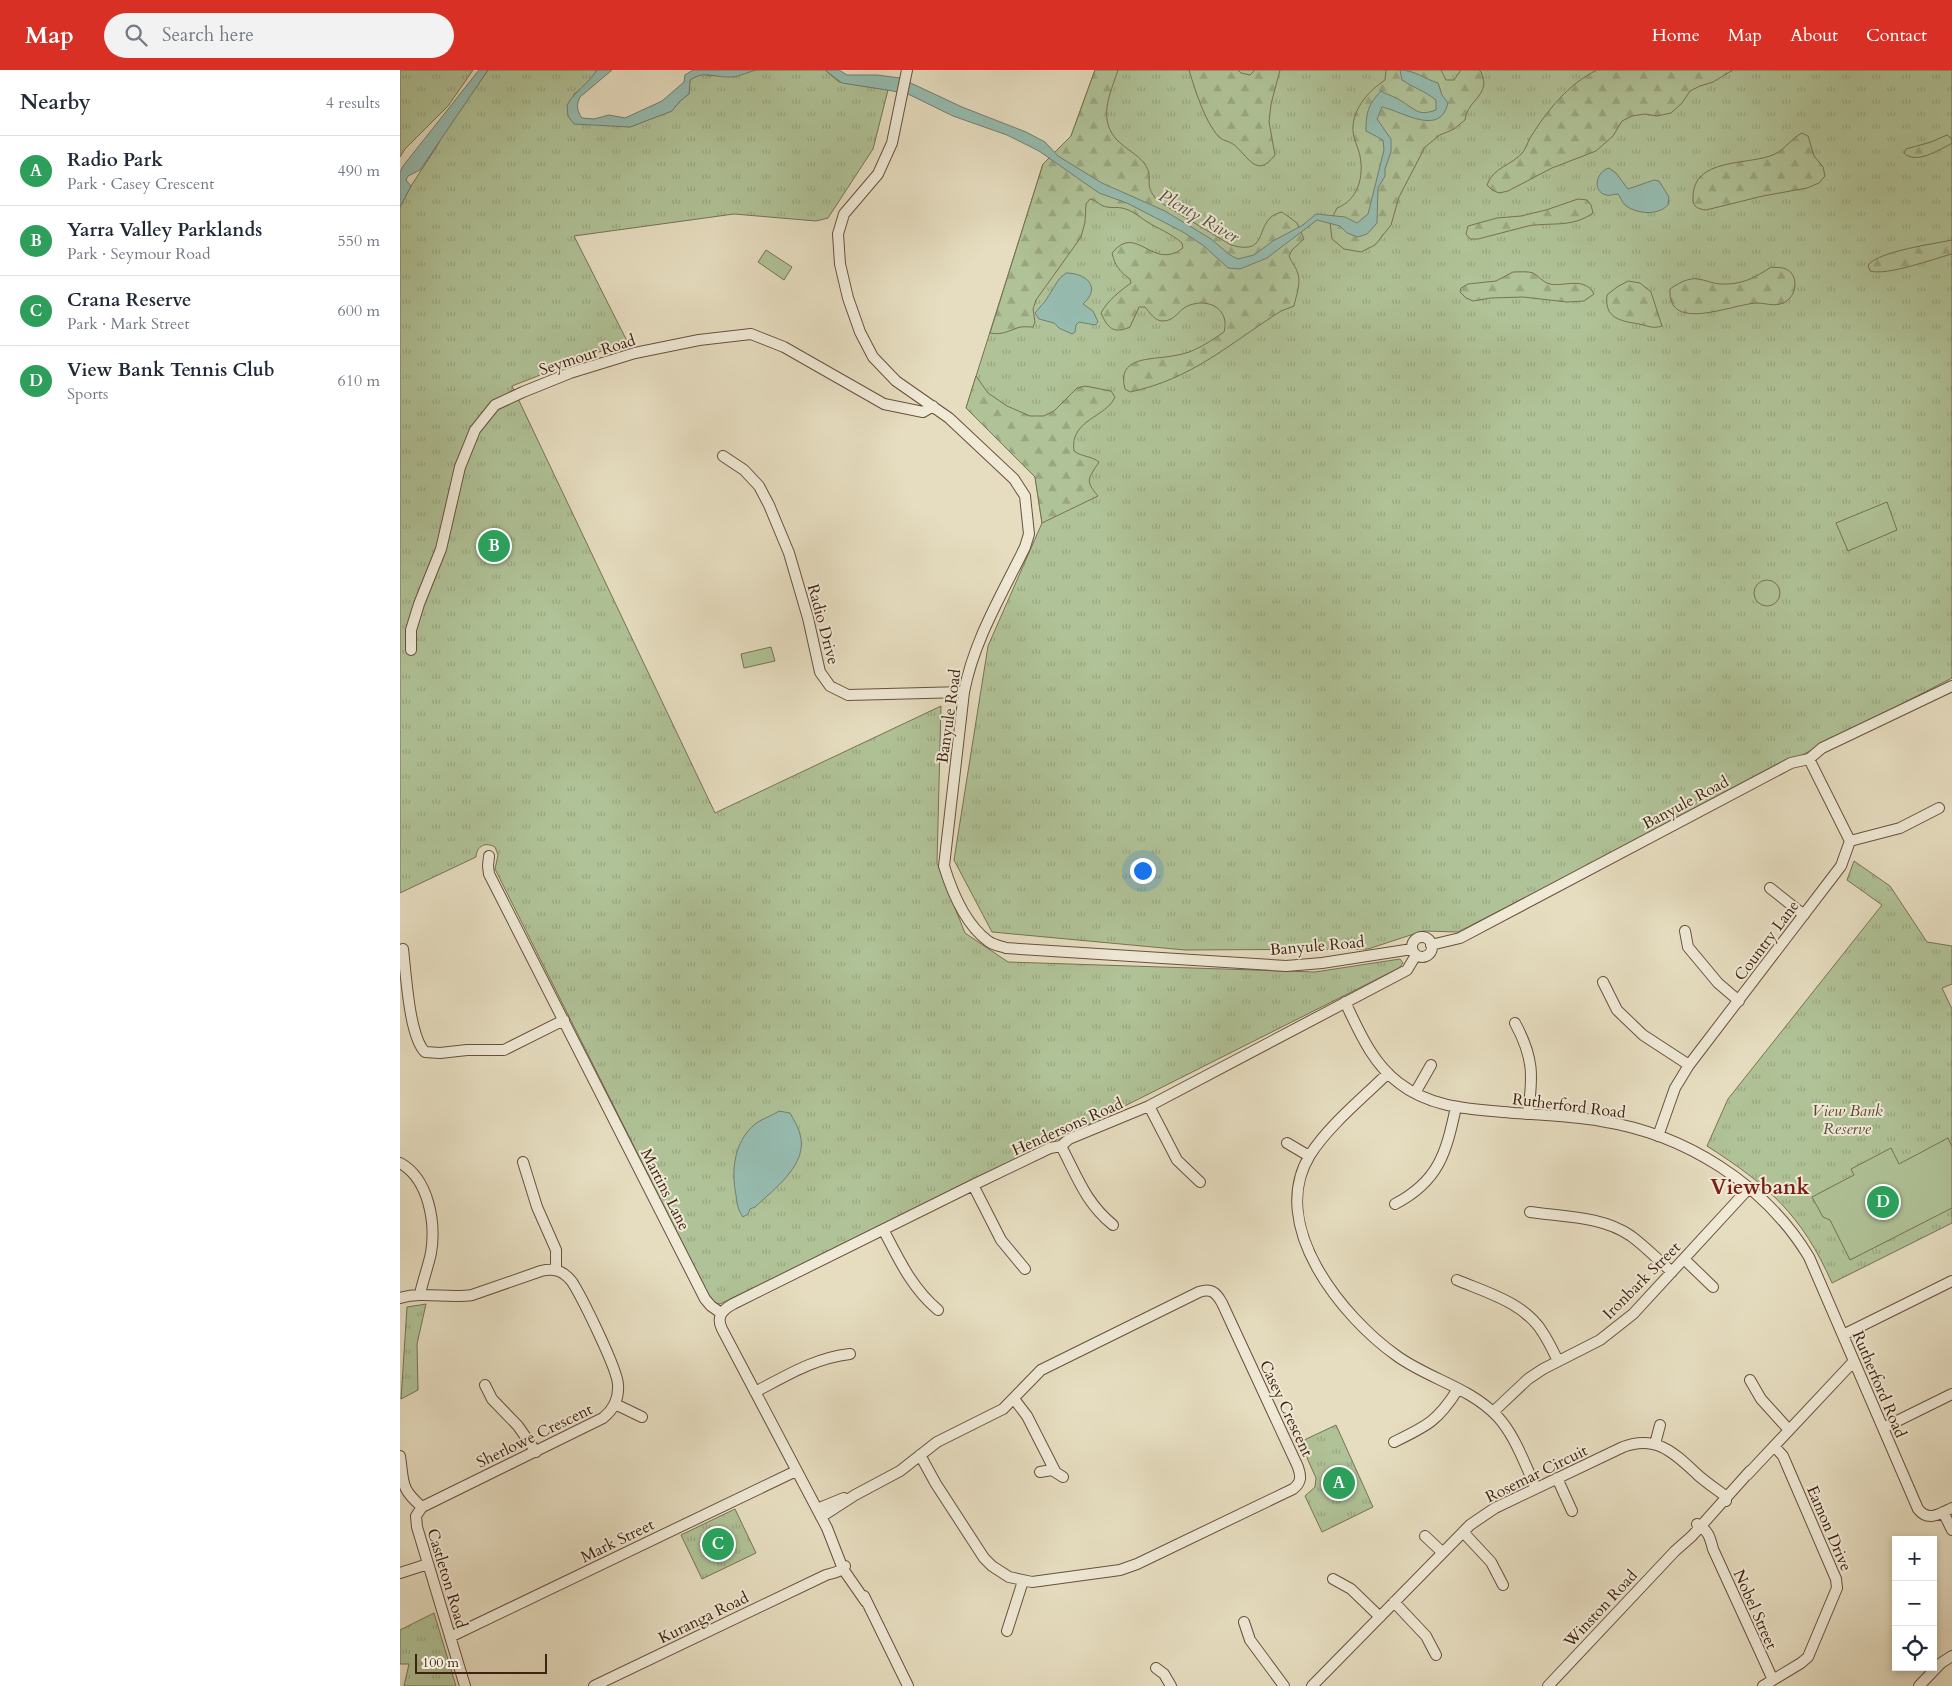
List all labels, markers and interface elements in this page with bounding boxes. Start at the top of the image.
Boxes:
search box [104,13,454,58]
text: Map [25,19,74,52]
icon: search [122,21,150,49]
text: Search here [162,22,254,48]
text: Home [1652,23,1700,48]
text: Map [1728,23,1762,48]
text: About [1790,23,1838,48]
text: Contact [1866,23,1927,48]
text: Nearby [20,88,91,117]
text: 4 results [326,92,380,114]
text: Radio Park [67,147,163,173]
text: A [30,160,42,182]
text: 490 m [338,160,380,182]
text: Park · Casey Crescent [67,173,214,195]
water label: Plenty River [1154,183,1245,250]
text: Yarra Valley Parklands [67,217,262,243]
text: B [30,230,42,252]
text: 550 m [338,230,380,252]
text: Park · Seymour Road [67,243,210,265]
text: Crana Reserve [67,287,191,313]
text: C [30,300,42,322]
text: 600 m [338,300,380,322]
text: Park · Mark Street [67,313,190,335]
street label: Seymour Road [536,329,639,381]
text: View Bank Tennis Club [67,357,275,383]
text: D [29,370,43,392]
text: 610 m [338,370,380,392]
text: Sports [67,383,108,405]
pin: B [478,527,510,565]
street label: Radio Drive [802,581,844,667]
street label: Banyule Road [931,667,967,765]
street label: Banyule Road [1638,771,1733,835]
your location [1130,858,1156,884]
street label: Country Lane [1729,896,1804,985]
street label: Banyule Road [1269,931,1366,961]
street label: Rutherford Road [1511,1088,1627,1124]
street label: Hendersons Road [1008,1092,1127,1161]
park label: View Bank Reserve [1811,1100,1883,1140]
street label: Martins Lane [635,1145,695,1234]
district label: Viewbank [1710,1173,1810,1202]
pin: D [1867,1183,1899,1221]
street label: Ironbark Street [1598,1237,1685,1324]
street label: Rutherford Road [1847,1328,1912,1442]
street label: Casey Crescent [1254,1357,1318,1460]
street label: Sherlowe Crescent [473,1398,596,1473]
street label: Rosemar Circuit [1482,1440,1591,1508]
pin: A [1323,1464,1355,1502]
street label: Eamon Drive [1801,1482,1857,1575]
street label: Mark Street [577,1514,658,1568]
pin: C [702,1525,734,1563]
street label: Castleton Road [421,1526,473,1631]
map controls [1892,1536,1937,1671]
button: + [1892,1536,1937,1581]
street label: Winston Road [1558,1565,1643,1653]
street label: Nobel Street [1728,1566,1782,1653]
button: − [1892,1581,1937,1626]
street label: Kuranga Road [655,1586,753,1649]
button: locate [1892,1626,1937,1671]
scale bar [415,1651,548,1674]
text: 100 m [422,1653,459,1672]

